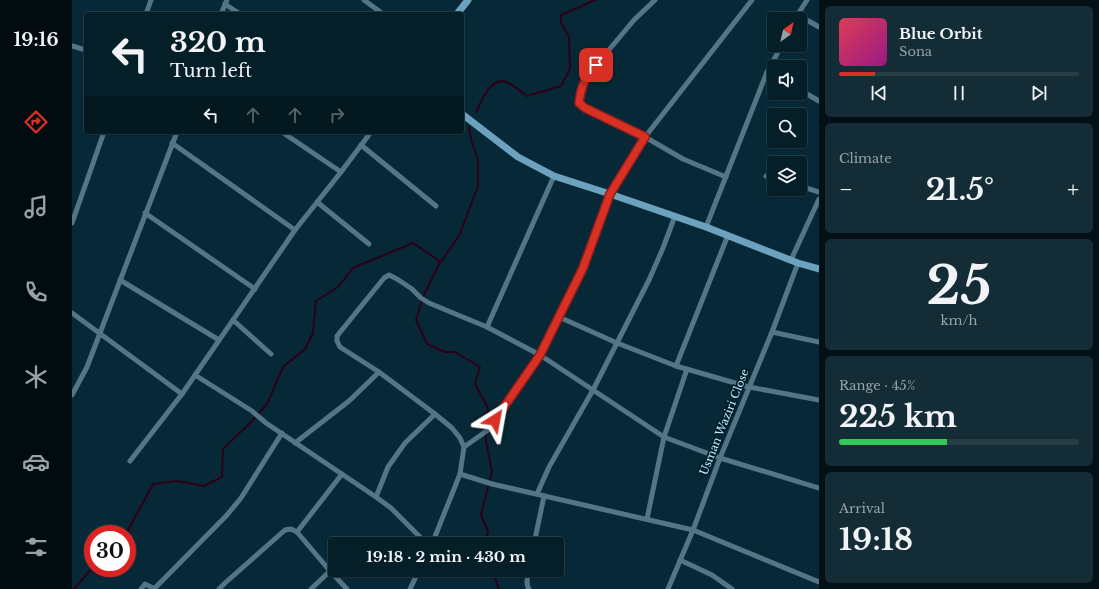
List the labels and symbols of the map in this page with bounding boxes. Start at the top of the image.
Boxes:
north arrow [767,12,807,52]
pin [579,48,613,82]
street label: Usman Waziri Close [696,367,752,477]
position arrow [474,399,516,441]
speed limit sign: 30 [84,525,136,577]

